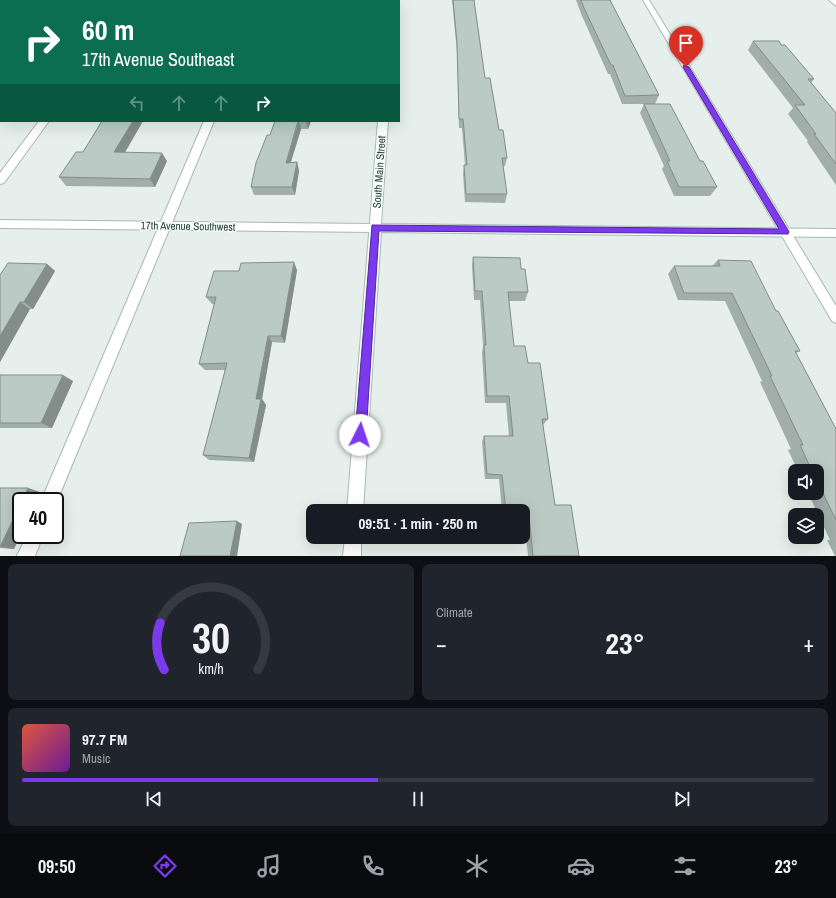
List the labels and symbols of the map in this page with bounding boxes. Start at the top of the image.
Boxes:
pin [669,26,703,67]
street label: South Main Street [369,135,389,209]
street label: 17th Avenue Southwest [141,218,236,234]
position arrow [339,414,381,456]
speed limit sign: 40 [12,492,64,544]

